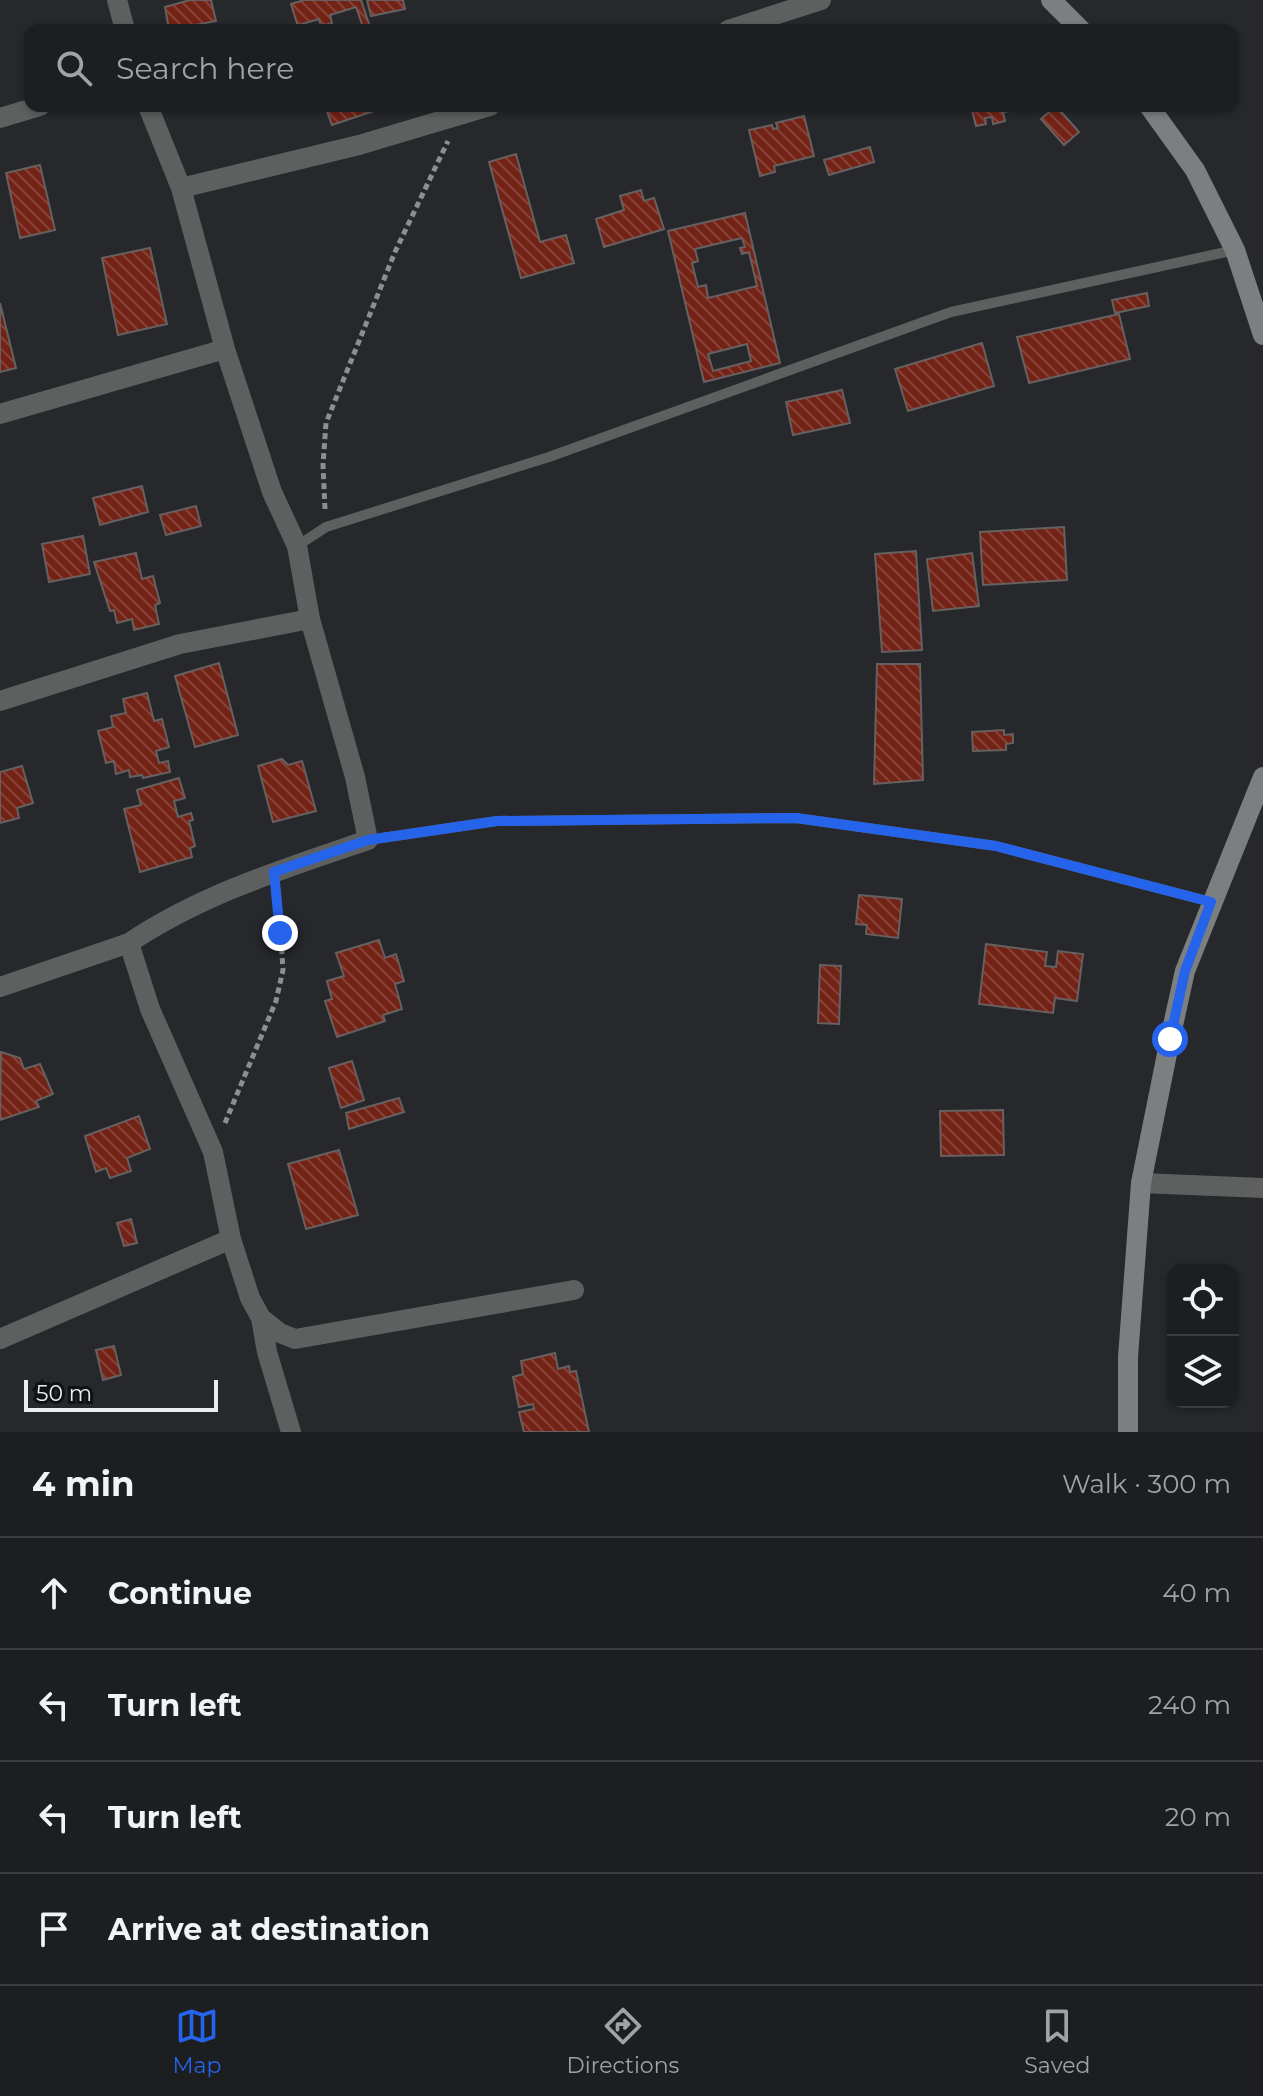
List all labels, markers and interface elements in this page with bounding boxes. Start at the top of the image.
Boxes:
search box [24,24,1239,112]
icon: search [52,46,96,90]
text: Search here [116,50,294,87]
route end [262,915,298,951]
route start [1152,1021,1188,1057]
map controls [1167,1264,1239,1408]
button: locate [1167,1264,1239,1336]
button: layers [1167,1336,1239,1408]
scale bar [24,1376,218,1412]
text: 50 m [36,1380,92,1407]
text: 4 min [32,1463,134,1505]
text: Walk · 300 m [1062,1468,1231,1500]
icon: ahead [32,1571,76,1615]
text: Continue [108,1575,252,1612]
text: 40 m [1162,1577,1231,1609]
icon: left [32,1683,76,1727]
text: Turn left [108,1687,241,1724]
text: 240 m [1148,1689,1231,1721]
icon: left [32,1795,76,1839]
text: Turn left [108,1799,241,1836]
text: 20 m [1165,1801,1231,1833]
icon: arrive [32,1907,76,1951]
text: Arrive at destination [108,1911,430,1948]
tab: Map [173,2004,221,2079]
tab: Directions [567,2004,679,2079]
tab: Saved [1024,2004,1090,2079]

